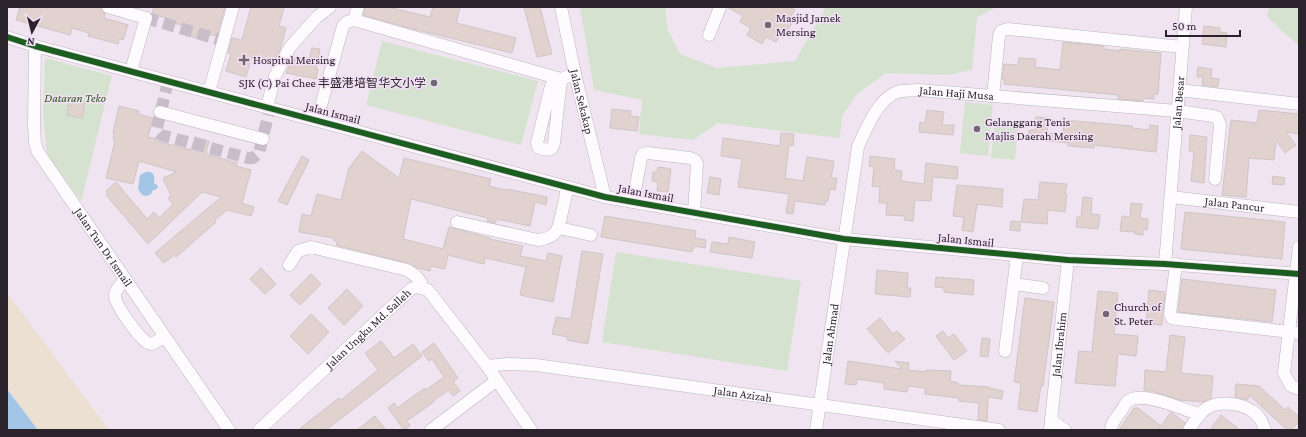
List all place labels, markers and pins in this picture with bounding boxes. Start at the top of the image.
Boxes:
place label: Masjid Jamek Mersing [776,11,841,39]
marker: Masjid Jamek Mersing [763,20,773,30]
place label: Hospital Mersing [253,53,336,67]
marker: Hospital Mersing [238,54,250,66]
place label: SJK (C) Pai Chee 丰盛港培智华文小学 [239,76,426,90]
marker: SJK (C) Pai Chee 丰盛港培智华文小学 [429,78,439,88]
place label: Gelanggang Tenis Majlis Daerah Mersing [985,115,1093,143]
marker: Gelanggang Tenis Majlis Daerah Mersing [972,124,982,134]
place label: Church of St. Peter [1114,300,1162,328]
marker: Church of St. Peter [1101,309,1111,319]

